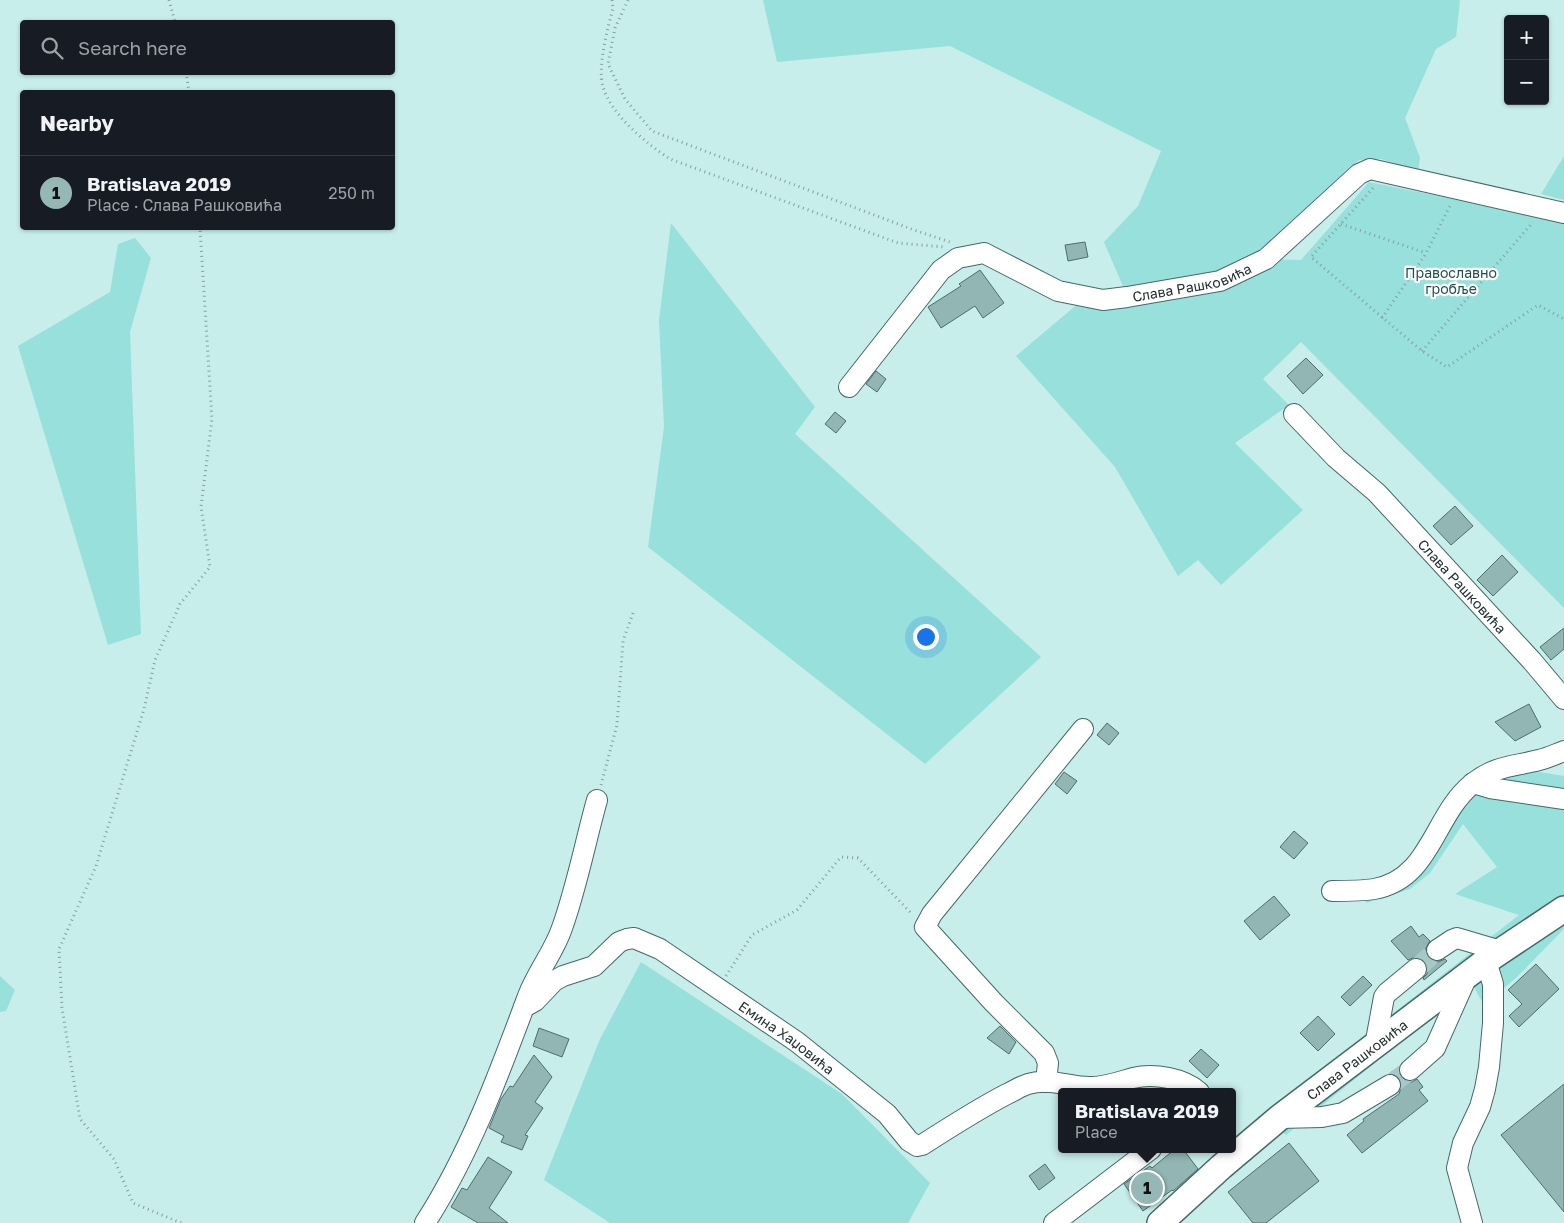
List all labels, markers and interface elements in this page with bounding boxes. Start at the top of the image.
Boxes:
map controls [1504,15,1549,105]
button: + [1504,15,1549,60]
search box [20,20,395,75]
icon: search [38,34,66,62]
text: Search here [78,36,187,59]
button: − [1504,60,1549,105]
text: Nearby [40,110,114,136]
text: Bratislava 2019 [87,172,231,195]
text: 1 [52,183,60,203]
text: 250 m [328,183,375,203]
text: Place · Слава Рашковића [87,195,282,215]
street label: Слава Рашковића [1131,259,1254,304]
park label: Православно гробље [1405,264,1497,297]
street label: Слава Рашковића [1415,535,1510,637]
your location [913,624,939,650]
street label: Емина Хаџовића [736,997,838,1077]
street label: Слава Рашковића [1303,1016,1410,1103]
popup [1058,1088,1236,1153]
text: Bratislava 2019 [1075,1099,1219,1122]
text: Place [1075,1122,1117,1142]
pin: 1 [1131,1169,1163,1207]

